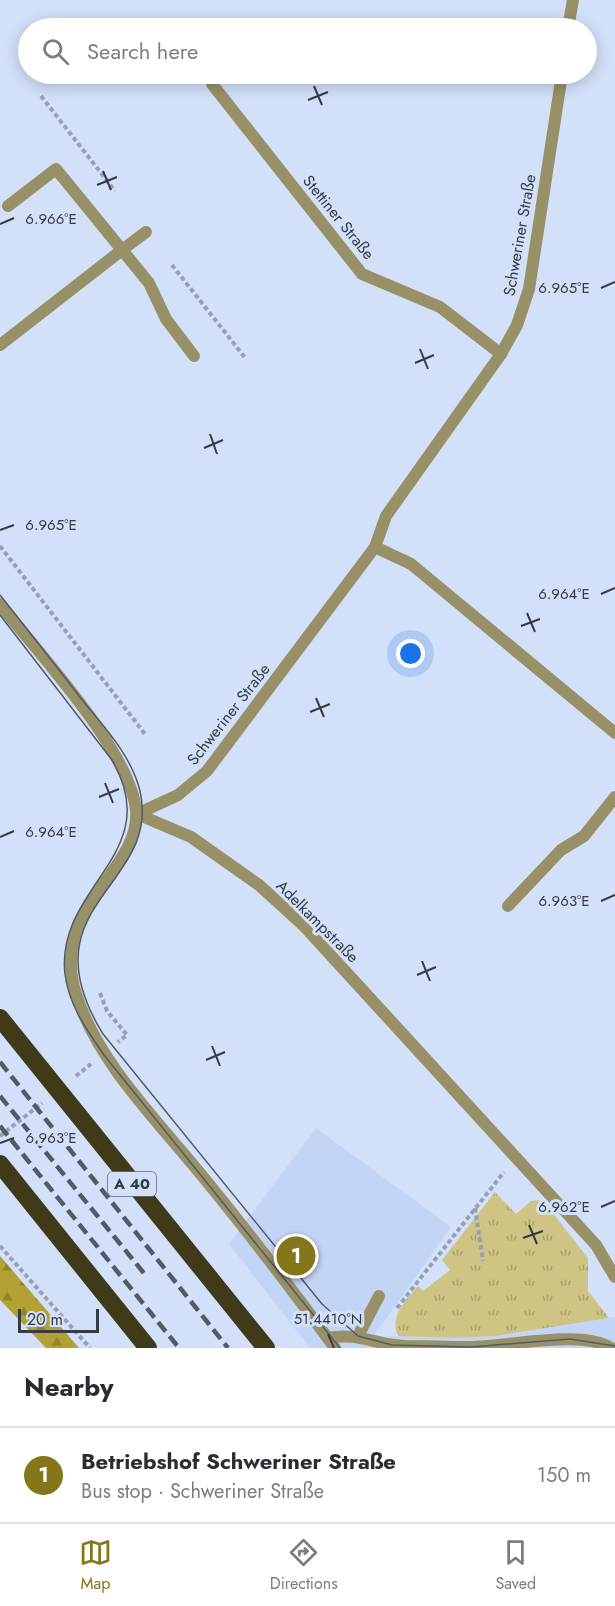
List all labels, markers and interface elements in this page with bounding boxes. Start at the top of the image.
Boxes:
search box [18,18,597,84]
icon: search [39,35,72,68]
text: Search here [87,35,198,67]
street label: Stettiner Straße [297,170,380,264]
street label: Schweriner Straße [497,172,542,298]
text: 6.966°E [25,208,77,230]
text: 6.965°E [538,277,590,299]
text: 6.965°E [25,514,77,536]
text: 6.964°E [538,583,590,605]
your location [396,639,425,668]
street label: Schweriner Straße [181,659,275,770]
text: 6.964°E [25,821,77,843]
street label: Adelkampstraße [271,875,364,968]
text: 6.963°E [538,890,590,912]
text: 6.963°E [25,1127,77,1149]
road number: A 40 [108,1172,156,1196]
text: 6.962°E [538,1196,590,1218]
pin: 1 [276,1234,316,1278]
scale bar [18,1306,99,1334]
text: 20 m [27,1308,63,1331]
text: 51.4410°N [294,1308,362,1330]
text: Nearby [24,1368,113,1406]
text: Betriebshof Schweriner Straße [81,1445,396,1477]
text: 1 [38,1461,49,1490]
text: 150 m [537,1461,591,1490]
text: Bus stop · Schweriner Straße [81,1477,324,1506]
tab: Map [79,1536,112,1595]
tab: Directions [270,1536,338,1595]
tab: Saved [495,1536,536,1595]

